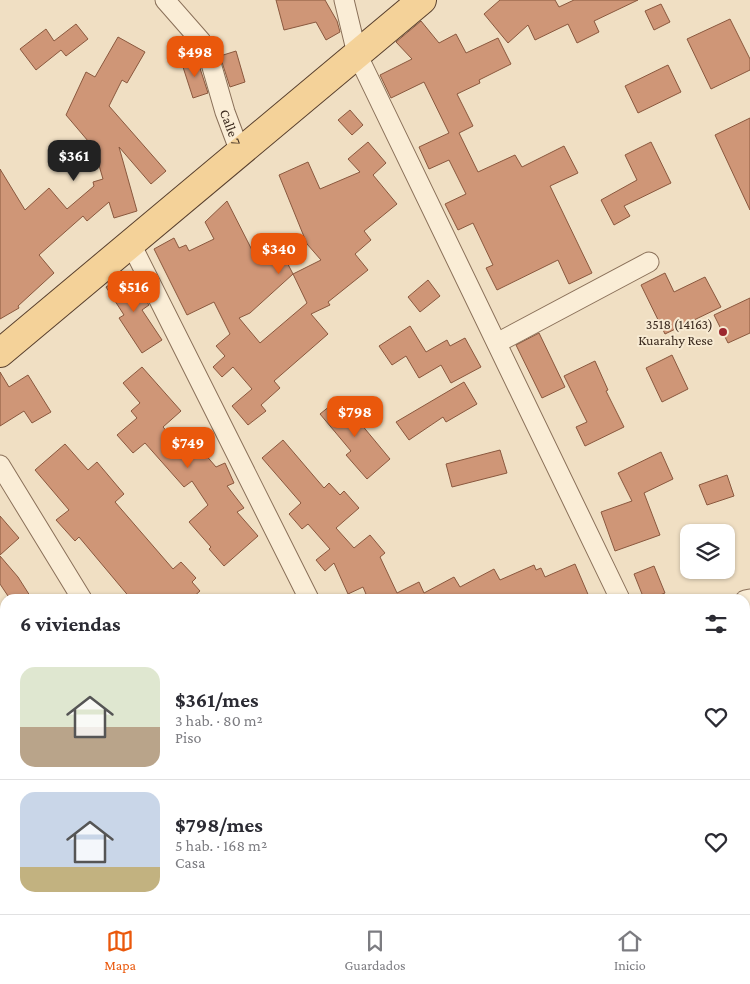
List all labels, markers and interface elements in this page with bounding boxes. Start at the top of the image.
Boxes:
pin: $498 [165,36,225,78]
text: $498 [178,43,212,60]
street label: Calle 7 [217,107,245,148]
pin: $361 [44,140,104,182]
text: $361 [59,147,89,164]
pin: $340 [249,232,309,275]
text: $340 [262,240,296,257]
pin: $516 [104,270,164,313]
text: $516 [119,278,149,295]
place label: 3518 (14163) Kuarahy Rese [638,316,713,348]
marker: 3518 (14163) Kuarahy Rese [717,326,729,338]
pin: $798 [325,396,385,438]
text: $798 [338,403,372,420]
pin: $749 [158,426,218,469]
text: $749 [172,434,204,451]
map controls [680,524,735,579]
button: layers [680,524,735,579]
icon: filters [702,610,730,638]
text: 6 viviendas [20,612,120,636]
icon: home [60,687,120,747]
text: $361/mes [175,688,258,712]
icon: heart [702,703,730,731]
text: 3 hab. · 80 m² [175,712,263,729]
text: Piso [175,729,201,746]
icon: home [60,812,120,872]
text: $798/mes [175,813,263,837]
icon: heart [702,828,730,856]
text: 5 hab. · 168 m² [175,837,267,854]
text: Casa [175,854,205,871]
tab: Mapa [104,927,136,973]
tab: Guardados [344,927,406,973]
tab: Inicio [614,927,646,973]

